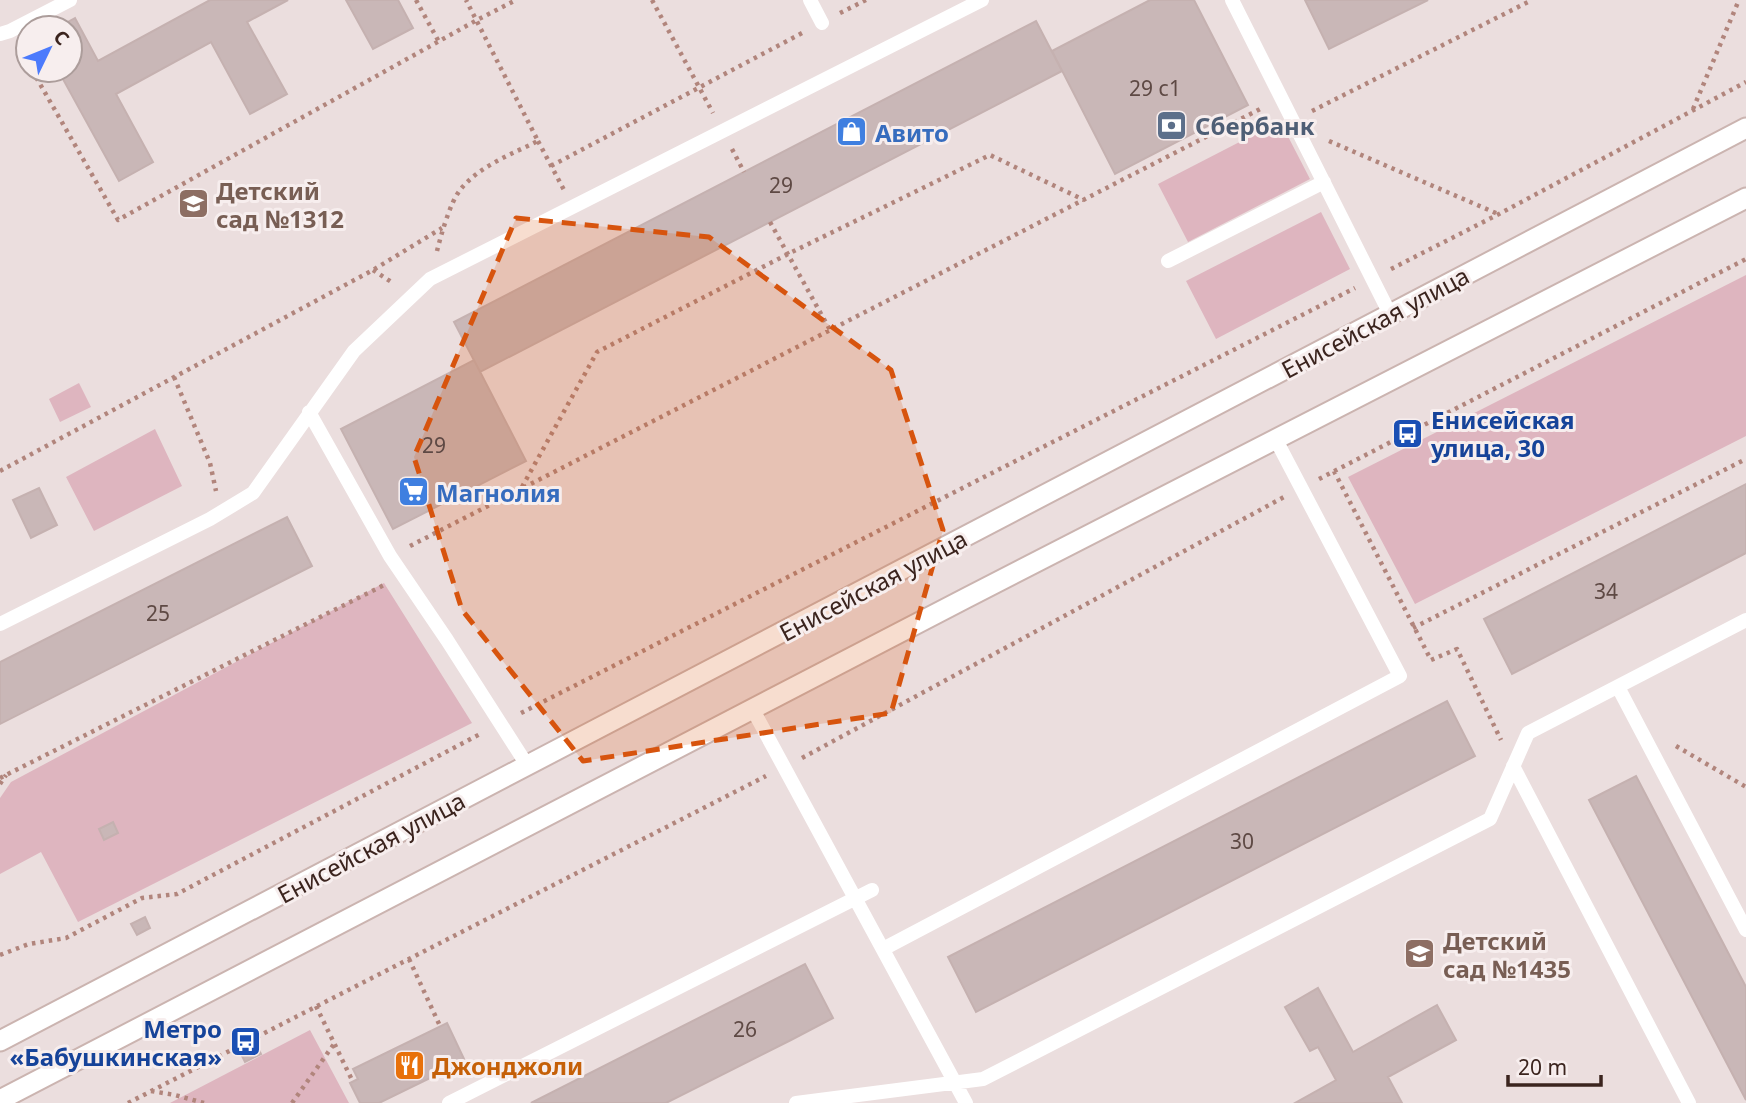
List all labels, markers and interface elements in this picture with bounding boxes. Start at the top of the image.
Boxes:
north arrow [14,14,84,84]
text: С [48,24,75,51]
house number: 29 с1 [1129,74,1181,102]
bank icon: Сбербанк [1155,108,1189,142]
place label: Сбербанк [1195,109,1315,142]
shop icon: Авито [835,115,869,149]
place label: Авито [875,116,949,149]
house number: 29 [769,171,793,199]
place label: Детский сад №1312 [216,174,344,235]
school or university icon: Детский сад №1312 [176,187,210,221]
street label: Енисейская улица [1275,259,1475,385]
place label: Енисейская улица, 30 [1430,403,1575,464]
bus stop icon: Енисейская улица, 30 [1391,416,1425,450]
house number: 29 [422,431,446,459]
supermarket icon: Магнолия [396,475,430,509]
place label: Магнолия [436,476,561,509]
street label: Енисейская улица [773,522,973,648]
house number: 34 [1594,577,1618,605]
house number: 25 [146,599,170,627]
street label: Енисейская улица [271,784,471,910]
house number: 30 [1230,827,1254,855]
place label: Детский сад №1435 [1443,924,1571,985]
school or university icon: Детский сад №1435 [1403,937,1437,971]
place label: Метро «Бабушкинская» [9,1012,222,1073]
house number: 26 [733,1015,757,1043]
bus stop icon: Метро «Бабушкинская» [228,1025,262,1059]
scale bar [1508,1044,1601,1088]
restaurant icon: Джонджоли [392,1048,426,1082]
place label: Джонджоли [432,1049,583,1082]
text: 20 m [1518,1053,1567,1081]

